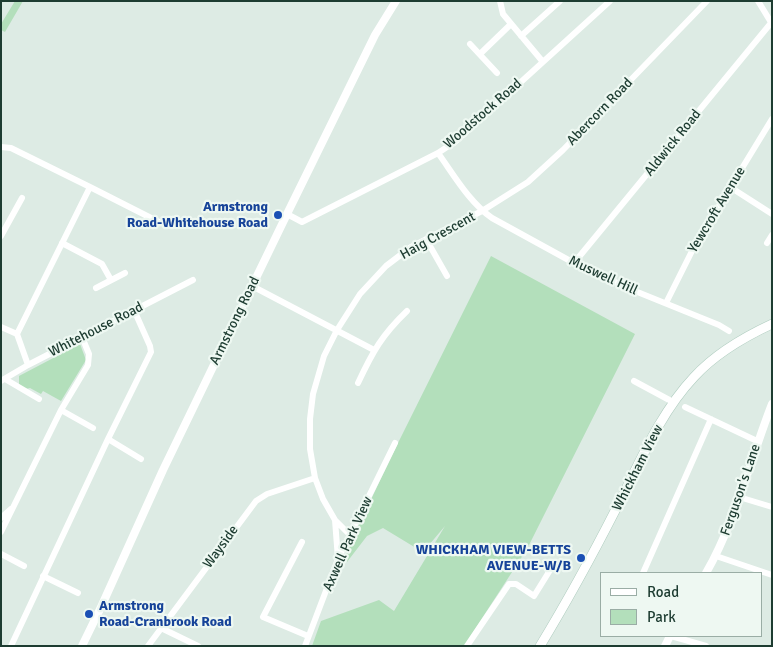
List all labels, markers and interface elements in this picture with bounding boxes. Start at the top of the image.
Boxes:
street label: Woodstock Road [440,75,526,153]
street label: Abercorn Road [564,75,636,149]
street label: Aldwick Road [641,106,705,180]
street label: Yewcroft Avenue [685,164,749,256]
place label: Armstrong Road-Whitehouse Road [127,199,268,232]
street label: Haig Crescent [397,208,479,264]
marker: Armstrong Road-Whitehouse Road [272,209,284,221]
street label: Muswell Hill [566,253,640,299]
street label: Armstrong Road [206,274,264,368]
street label: Whitehouse Road [46,299,146,361]
street label: Whickham View [609,422,667,514]
street label: Ferguson's Lane [717,442,765,538]
street label: Axwell Park View [320,494,376,594]
street label: Wayside [200,522,242,572]
place label: WHICKHAM VIEW-BETTS AVENUE-W/B [416,542,571,574]
marker: WHICKHAM VIEW-BETTS AVENUE-W/B [575,552,587,564]
legend [600,572,763,637]
text: Road [647,583,679,601]
place label: Armstrong Road-Cranbrook Road [99,598,232,630]
marker: Armstrong Road-Cranbrook Road [83,608,95,620]
text: Park [647,608,676,626]

